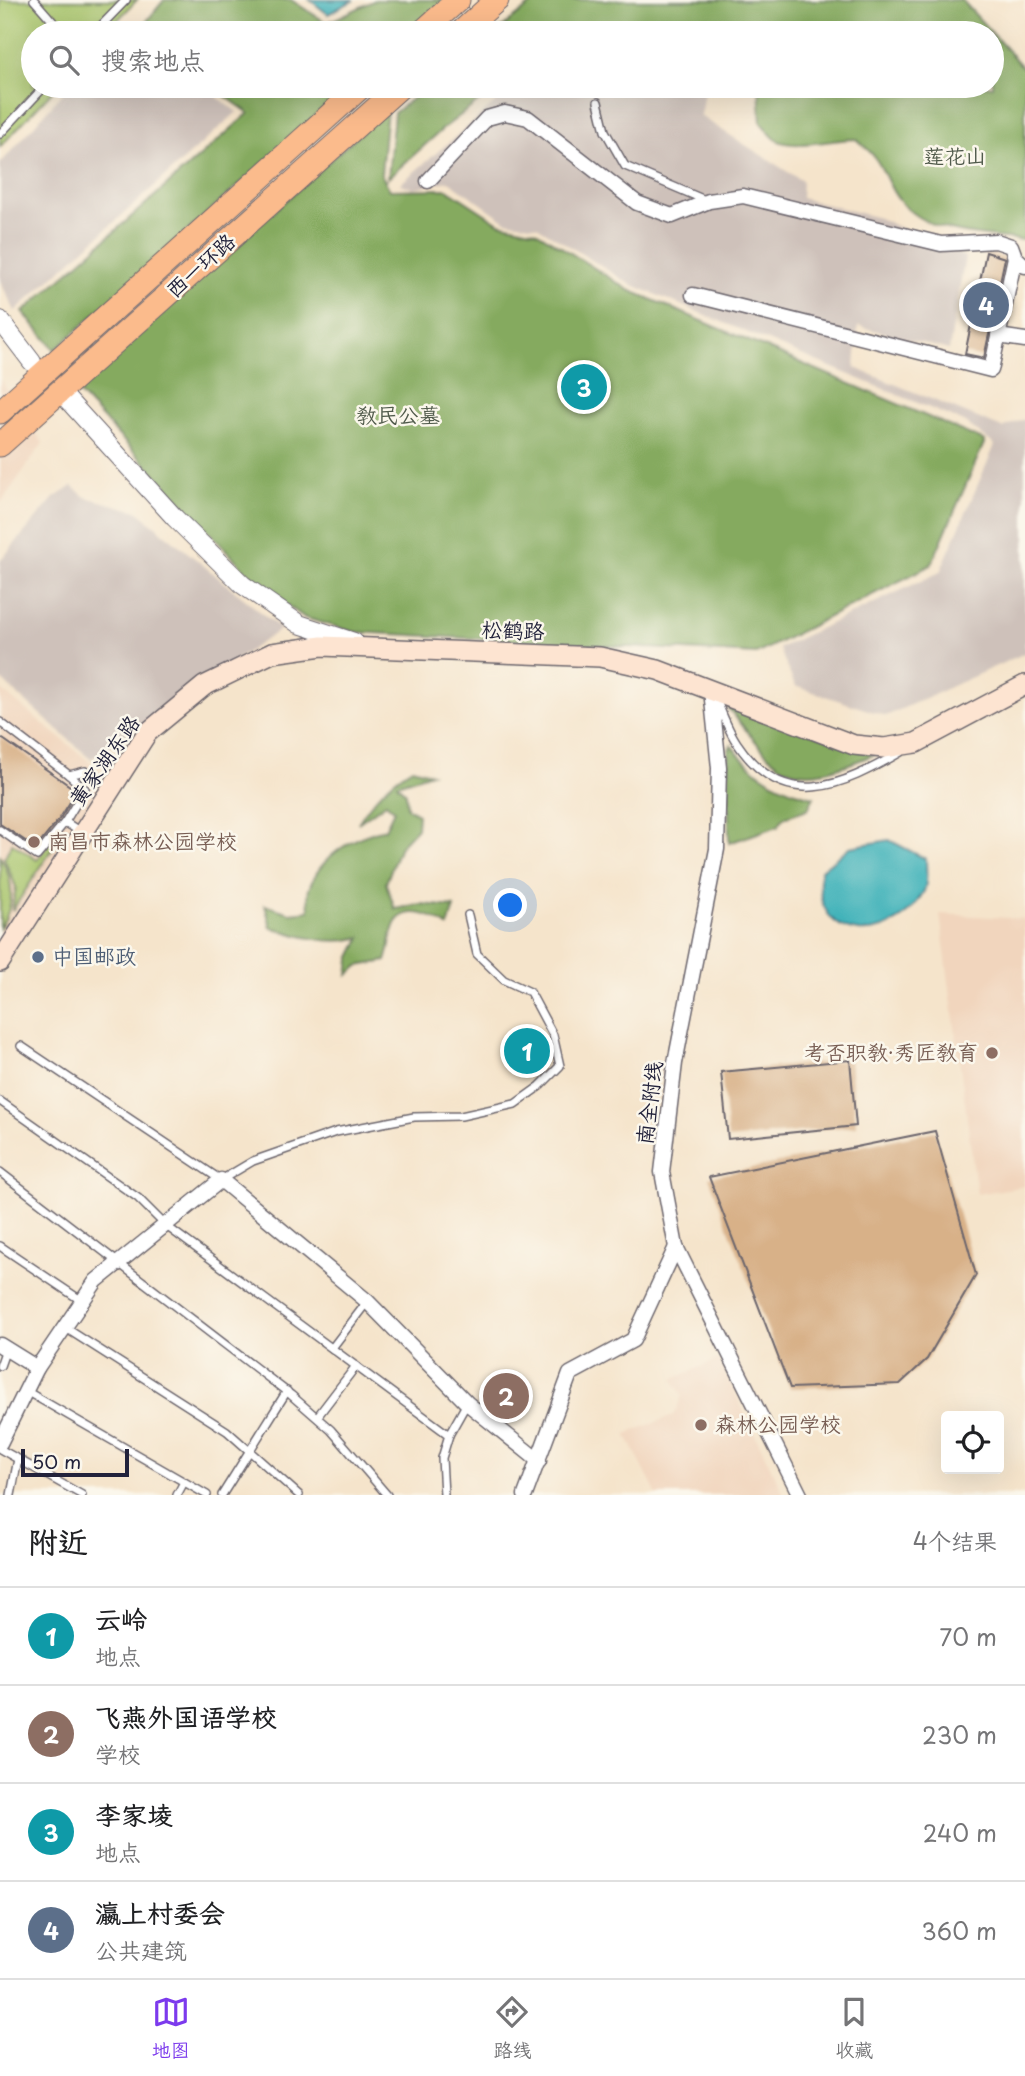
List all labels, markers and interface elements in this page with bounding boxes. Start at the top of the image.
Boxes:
search box [21,21,1004,98]
text: 搜索地点 [101,40,205,79]
icon: search [45,41,83,79]
park label: 莲花山 [924,139,987,171]
street label: 西一环路 [158,225,242,305]
pin: 4 [963,279,1009,331]
pin: 3 [561,361,607,413]
park label: 教民公墓 [356,398,440,430]
street label: 松鹤路 [481,612,545,646]
street label: 黄家湖东路 [60,708,147,812]
place label: 南昌市森林公园学校 [48,824,237,856]
marker: 南昌市森林公园学校 [26,834,42,850]
your location [493,888,527,922]
place label: 中国邮政 [52,939,136,971]
marker: 中国邮政 [30,949,46,965]
pin: 1 [504,1025,550,1077]
place label: 考否职教·秀匠教育 [804,1035,978,1067]
marker: 考否职教·秀匠教育 [984,1045,1000,1061]
street label: 南全附线 [627,1059,669,1146]
pin: 2 [483,1370,529,1422]
place label: 森林公园学校 [715,1407,841,1439]
map controls [941,1411,1004,1474]
button: locate [941,1411,1004,1474]
marker: 森林公园学校 [693,1417,709,1433]
scale bar [21,1446,130,1478]
text: 50 m [32,1447,81,1475]
text: 附近 [28,1518,88,1563]
text: 4个结果 [913,1523,997,1558]
text: 云岭 [95,1599,147,1638]
text: 1 [46,1619,57,1654]
text: 70 m [939,1619,997,1654]
text: 地点 [95,1638,141,1673]
text: 飞燕外国语学校 [95,1697,277,1736]
text: 2 [43,1717,59,1752]
text: 230 m [922,1717,997,1752]
text: 学校 [95,1736,141,1771]
text: 李家堎 [95,1795,173,1834]
text: 3 [43,1815,59,1850]
text: 240 m [923,1815,997,1850]
text: 地点 [95,1834,141,1869]
text: 瀛上村委会 [95,1893,225,1932]
text: 4 [43,1913,59,1948]
text: 360 m [922,1913,997,1948]
text: 公共建筑 [95,1932,187,1967]
tab: 地图 [152,1993,190,2063]
tab: 路线 [493,1993,531,2063]
tab: 收藏 [835,1993,873,2063]

